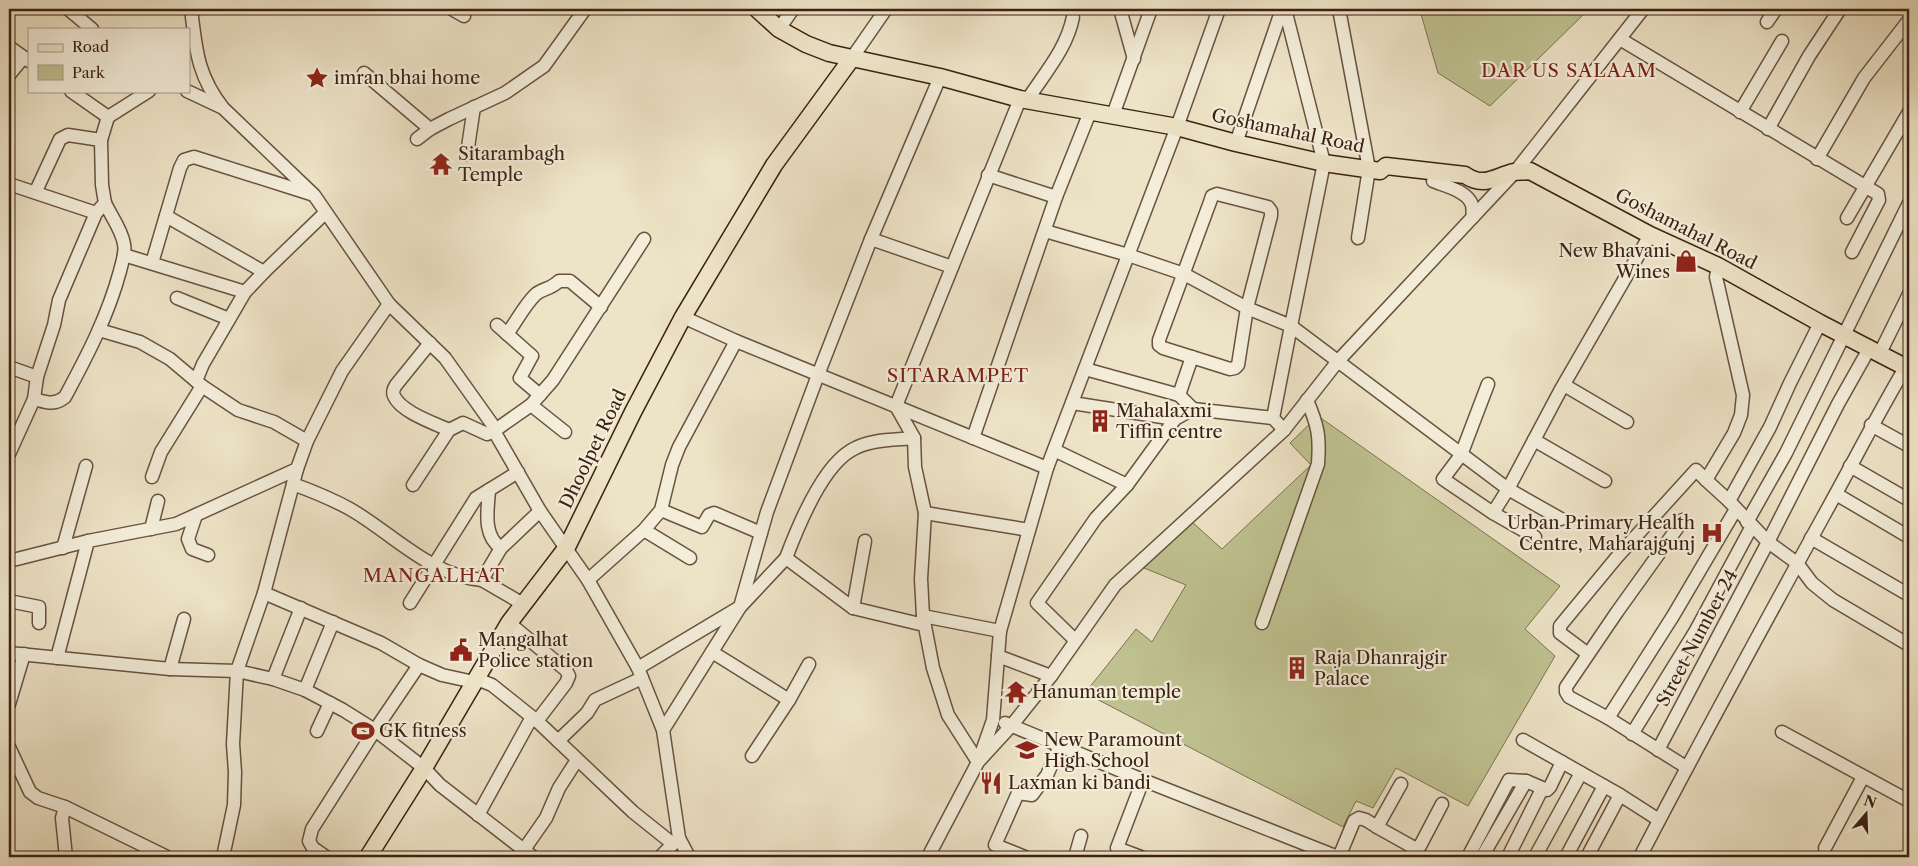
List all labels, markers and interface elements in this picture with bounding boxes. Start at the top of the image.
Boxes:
legend [28,28,190,92]
text: Road [72,37,109,56]
district label: DAR US SALAAM [1481,59,1657,82]
text: Park [72,63,106,82]
place icon: imran bhai home [304,65,330,91]
place label: imran bhai home [334,67,480,89]
street label: Goshamahal Road [1210,104,1367,158]
place label: Sitarambagh Temple [458,143,565,186]
temple icon: Sitarambagh Temple [428,151,454,177]
street label: Goshamahal Road [1612,184,1760,274]
place label: New Bhavani Wines [1558,240,1671,283]
shop icon: New Bhavani Wines [1673,248,1699,274]
district label: SITARAMPET [887,364,1029,387]
street label: Dhoolpet Road [555,386,631,512]
place label: Mahalaxmi Tiffin centre [1116,400,1223,443]
building icon: Mahalaxmi Tiffin centre [1087,408,1113,434]
place label: Urban Primary Health Centre, Maharajgunj [1507,512,1695,555]
hospital icon: Urban Primary Health Centre, Maharajgunj [1699,520,1725,546]
district label: MANGALHAT [363,564,505,587]
street label: Street Number 24 [1652,566,1742,710]
place label: Mangalhat Police station [478,629,593,672]
public building icon: Mangalhat Police station [448,637,474,663]
place label: Raja Dhanrajgir Palace [1314,647,1447,690]
building icon: Raja Dhanrajgir Palace [1284,655,1310,681]
temple icon: Hanuman temple [1003,679,1029,705]
place label: Hanuman temple [1032,681,1181,703]
sports icon: GK fitness [350,718,376,744]
place label: GK fitness [379,720,467,742]
place label: New Paramount High School [1044,729,1183,772]
school or university icon: New Paramount High School [1014,737,1040,763]
restaurant icon: Laxman ki bandi [978,770,1004,796]
place label: Laxman ki bandi [1008,772,1151,794]
north arrow [1840,788,1890,838]
text: N [1862,791,1879,812]

